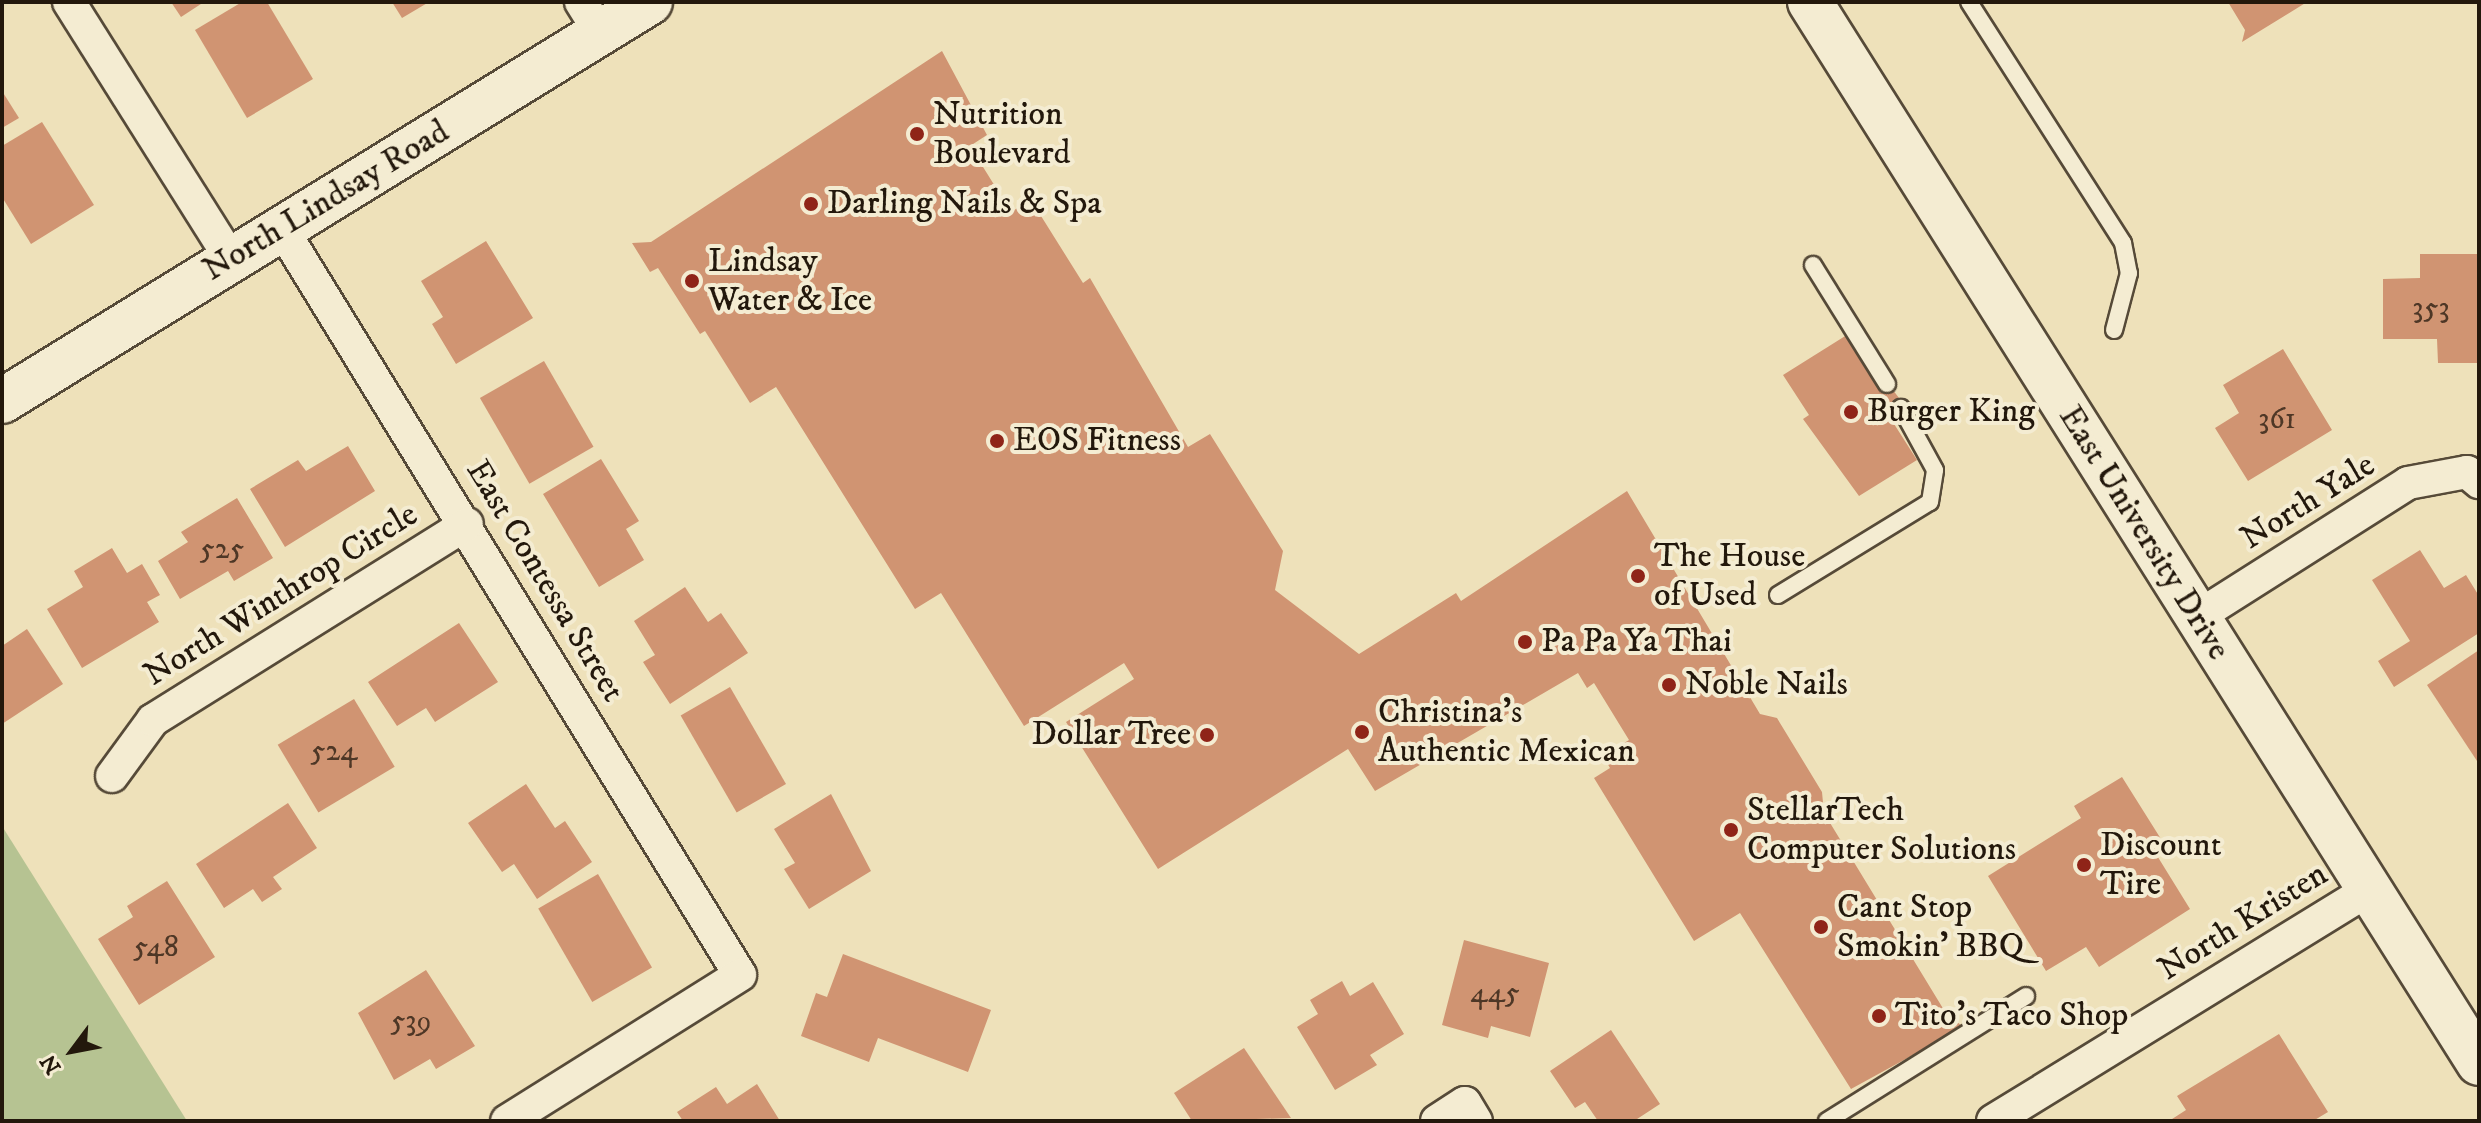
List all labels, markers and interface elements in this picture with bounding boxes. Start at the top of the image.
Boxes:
place label: Nutrition Boulevard [933,94,1071,174]
street label: North Lindsay Road [196,112,456,290]
marker: Nutrition Boulevard [908,125,926,143]
place label: Darling Nails & Spa [827,184,1102,224]
marker: Darling Nails & Spa [802,195,820,213]
place label: Lindsay Water & Ice [708,241,872,320]
marker: Lindsay Water & Ice [683,272,701,290]
house number: 353 [2412,291,2450,327]
place label: Burger King [1867,392,2035,432]
street label: East University Drive [2049,398,2239,668]
house number: 361 [2258,402,2296,438]
marker: Burger King [1842,403,1860,421]
place label: EOS Fitness [1013,421,1181,461]
marker: EOS Fitness [988,432,1006,450]
street label: North Yale [2233,445,2383,559]
street label: East Contessa Street [457,453,633,709]
street label: North Winthrop Circle [137,494,425,696]
house number: 525 [200,532,244,568]
place label: The House of Used [1654,536,1805,616]
marker: The House of Used [1629,567,1647,585]
place label: Pa Pa Ya Thai [1541,622,1732,662]
marker: Pa Pa Ya Thai [1516,633,1534,651]
place label: Noble Nails [1685,665,1848,705]
marker: Noble Nails [1660,676,1678,694]
place label: Christina's Authentic Mexican [1378,692,1635,772]
place label: Dollar Tree [1031,715,1191,755]
marker: Christina's Authentic Mexican [1353,723,1371,741]
marker: Dollar Tree [1198,726,1216,744]
house number: 524 [311,734,357,770]
place label: StellarTech Computer Solutions [1747,790,2016,870]
marker: StellarTech Computer Solutions [1722,821,1740,839]
place label: Discount Tire [2100,825,2222,904]
street label: North Kristen [2151,854,2335,990]
marker: Discount Tire [2075,856,2093,874]
place label: Cant Stop Smokin' BBQ [1837,887,2024,966]
marker: Cant Stop Smokin' BBQ [1812,918,1830,936]
house number: 548 [133,930,179,966]
house number: 445 [1470,976,1520,1012]
place label: Tito's Taco Shop [1895,996,2128,1036]
house number: 539 [390,1004,432,1040]
marker: Tito's Taco Shop [1870,1007,1888,1025]
north arrow [32,1011,112,1091]
text: N [35,1049,67,1079]

